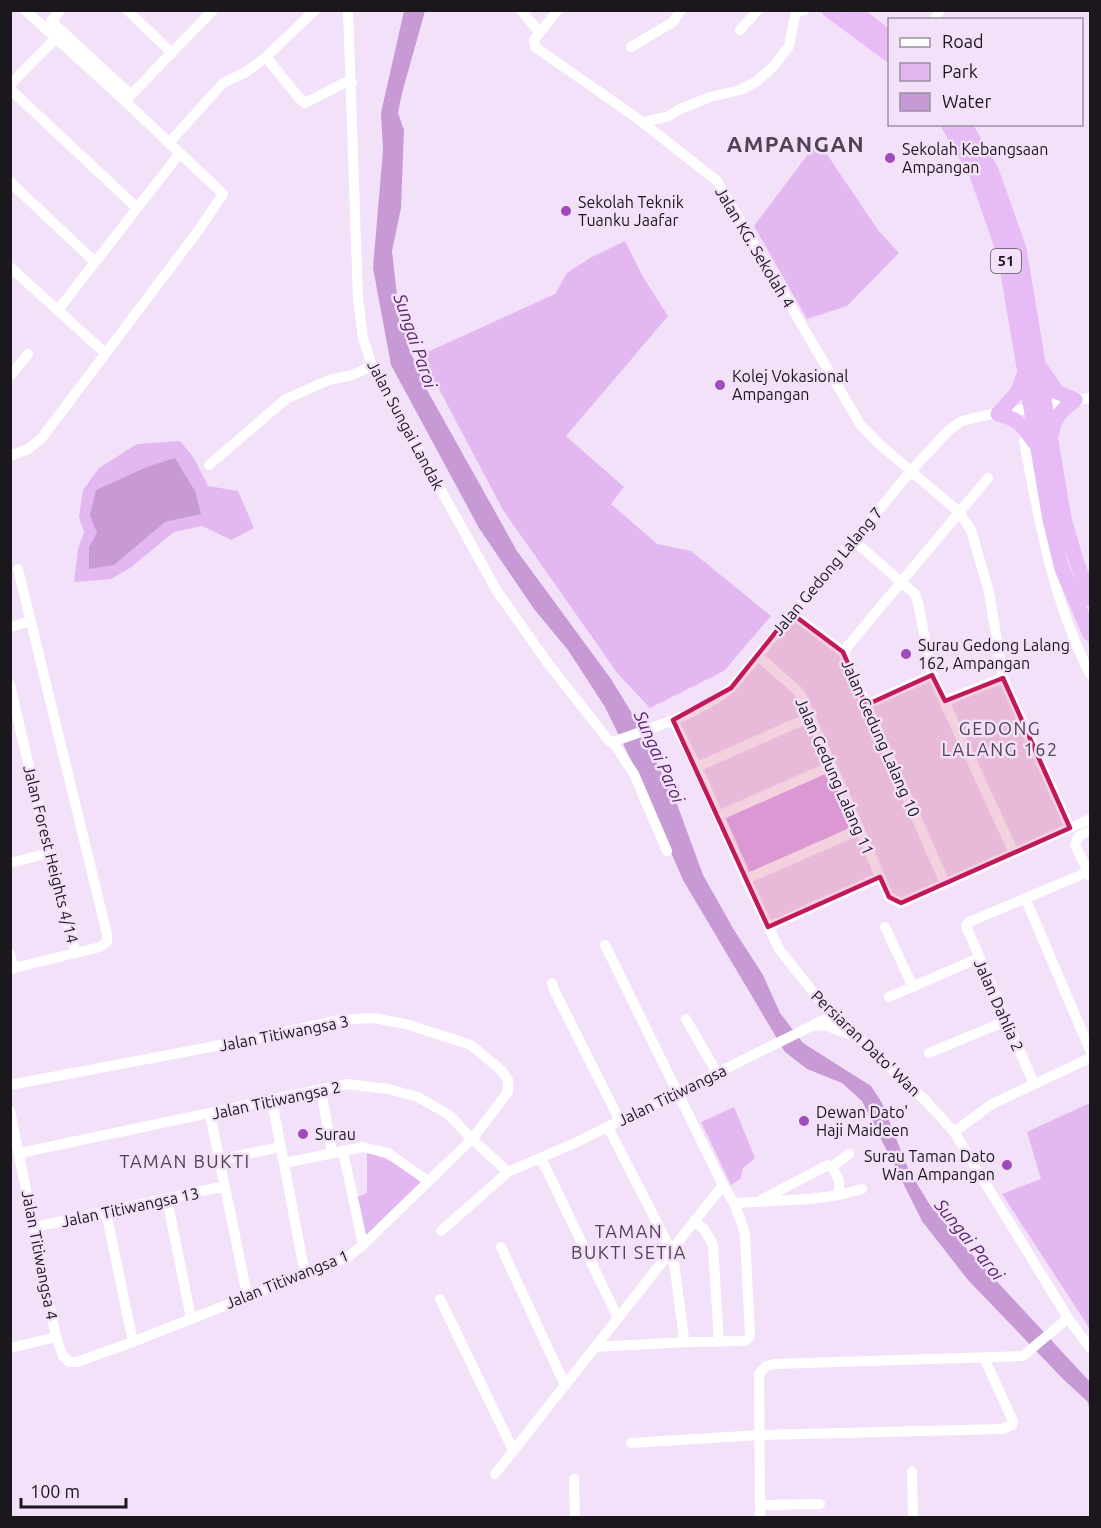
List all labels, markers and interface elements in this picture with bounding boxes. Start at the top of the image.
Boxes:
legend [888,18,1083,126]
text: Road [942,31,984,51]
text: Park [942,61,978,81]
text: Water [942,91,992,111]
district label: AMPANGAN [727,131,865,156]
place label: Sekolah Kebangsaan Ampangan [902,140,1048,176]
marker: Sekolah Kebangsaan Ampangan [883,151,897,165]
street label: Jalan KG. Sekolah 4 [712,183,798,311]
place label: Sekolah Teknik Tuanku Jaafar [578,193,684,229]
marker: Sekolah Teknik Tuanku Jaafar [559,204,573,218]
road number: 51 [991,249,1021,273]
water label: Sungai Paroi [390,290,442,391]
street label: Jalan Sungai Landak [364,357,448,493]
place label: Kolej Vokasional Ampangan [732,367,848,403]
marker: Kolej Vokasional Ampangan [713,378,727,392]
street label: Jalan Gedong Lalang 7 [768,503,886,639]
place label: Surau Gedong Lalang 162, Ampangan [918,636,1070,672]
marker: Surau Gedong Lalang 162, Ampangan [899,647,913,661]
street label: Jalan Gedung Lalang 10 [838,657,924,819]
street label: Jalan Gedung Lalang 11 [792,695,878,857]
water label: Sungai Paroi [630,707,689,806]
district label: GEDONG LALANG 162 [941,718,1059,759]
street label: Jalan Forest Heights 4/14 [20,763,82,945]
street label: Jalan Dahlia 2 [971,956,1027,1054]
street label: Persiaran Dato' Wan [808,986,924,1100]
street label: Jalan Titiwangsa 3 [218,1012,350,1054]
street label: Jalan Titiwangsa [615,1061,729,1129]
street label: Jalan Titiwangsa 2 [210,1078,342,1122]
place label: Dewan Dato' Haji Maideen [816,1103,909,1139]
marker: Dewan Dato' Haji Maideen [797,1114,811,1128]
place label: Surau [315,1125,356,1143]
marker: Surau [296,1127,310,1141]
place label: Surau Taman Dato Wan Ampangan [864,1147,995,1183]
district label: TAMAN BUKTI [119,1151,251,1171]
marker: Surau Taman Dato Wan Ampangan [1000,1158,1014,1172]
street label: Jalan Titiwangsa 13 [59,1184,201,1230]
street label: Jalan Titiwangsa 4 [19,1189,61,1321]
water label: Sungai Paroi [930,1194,1009,1284]
district label: TAMAN BUKTI SETIA [571,1221,687,1262]
street label: Jalan Titiwangsa 1 [223,1246,351,1312]
scale bar [21,1471,126,1509]
text: 100 m [30,1481,80,1501]

